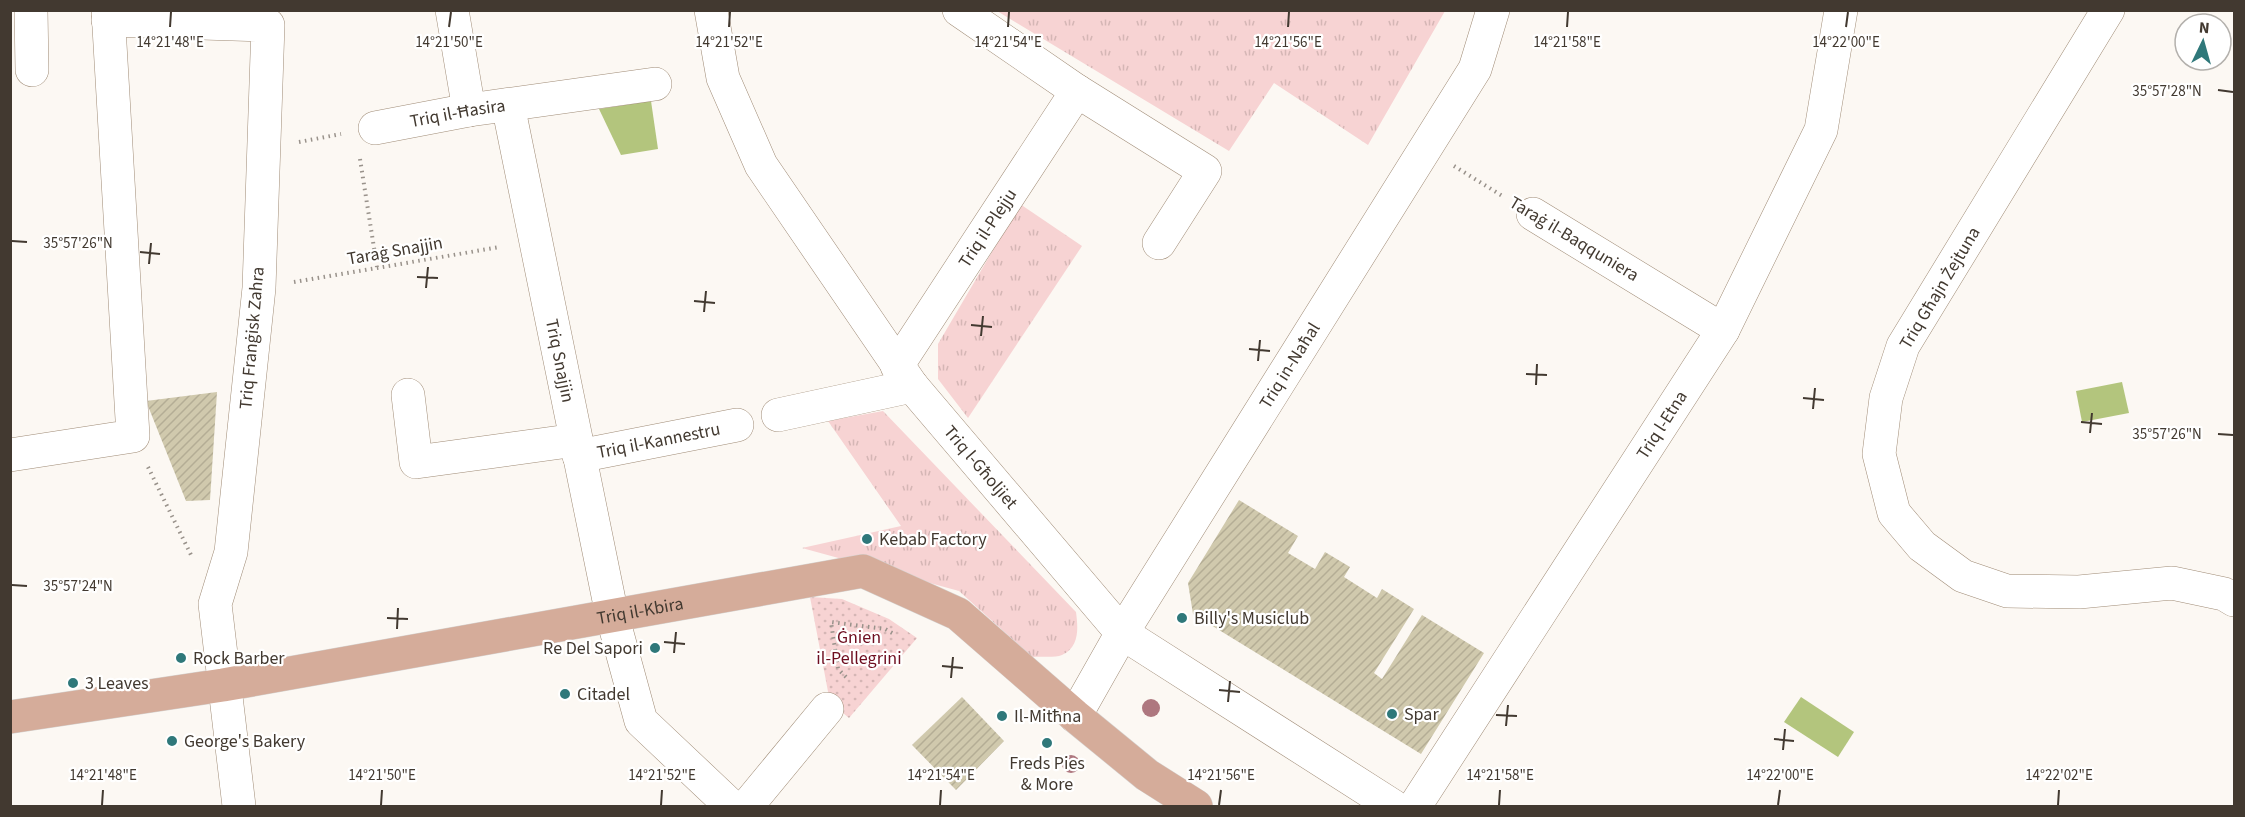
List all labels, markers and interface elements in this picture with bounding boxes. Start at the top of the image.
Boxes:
north arrow [2173,12,2233,72]
text: N [2198,17,2210,39]
text: 14°21'48"E [136,32,204,53]
text: 14°21'50"E [415,32,483,53]
text: 14°21'52"E [695,32,763,53]
text: 14°21'54"E [974,32,1042,53]
text: 14°21'56"E [1254,32,1322,53]
text: 14°21'58"E [1533,32,1601,53]
text: 14°22'00"E [1812,32,1880,53]
text: 35°57'28"N [2132,81,2202,102]
street label: Triq il-Ħasira [408,93,507,134]
street label: Triq il-Plejju [952,183,1023,273]
street label: Taraġ il-Baqquniera [1505,190,1643,288]
street label: Triq Għajn Żejtuna [1894,222,1986,354]
street label: Taraġ Snajjin [345,230,445,272]
text: 35°57'26"N [43,233,113,254]
street label: Triq Franġisk Zahra [233,266,271,410]
street label: Triq Snajjin [539,317,581,405]
street label: Triq in-Naħal [1253,318,1326,413]
street label: Triq l-Etna [1630,386,1693,464]
street label: Triq il-Kannestru [595,416,722,465]
street label: Triq l-Għoljiet [938,420,1024,514]
text: 35°57'26"N [2132,424,2202,445]
place label: Kebab Factory [879,527,987,552]
marker: Kebab Factory [860,532,874,546]
text: 35°57'24"N [43,576,113,597]
street label: Triq il-Kbira [595,591,685,631]
place label: Billy's Musiclub [1194,606,1309,631]
marker: Billy's Musiclub [1175,611,1189,625]
park label: Ġnien il-Pellegrini [816,625,902,671]
place label: Re Del Sapori [543,636,643,661]
marker: Re Del Sapori [648,641,662,655]
place label: Rock Barber [193,646,285,671]
marker: Rock Barber [174,651,188,665]
place label: 3 Leaves [85,671,149,696]
marker: 3 Leaves [66,676,80,690]
place label: Citadel [577,682,630,707]
marker: Citadel [558,687,572,701]
place label: Spar [1404,702,1439,727]
place label: Il-Mitħna [1014,704,1081,729]
marker: Spar [1385,707,1399,721]
marker: Il-Mitħna [995,709,1009,723]
place label: George's Bakery [184,729,306,754]
marker: George's Bakery [165,734,179,748]
marker: Freds Pies & More [1040,736,1054,750]
place label: Freds Pies & More [1009,751,1085,797]
text: 14°21'48"E [69,765,137,786]
text: 14°21'50"E [348,765,416,786]
text: 14°21'52"E [628,765,696,786]
text: 14°21'54"E [907,765,975,786]
text: 14°21'56"E [1187,765,1255,786]
text: 14°21'58"E [1466,765,1534,786]
text: 14°22'00"E [1746,765,1814,786]
text: 14°22'02"E [2025,765,2093,786]

